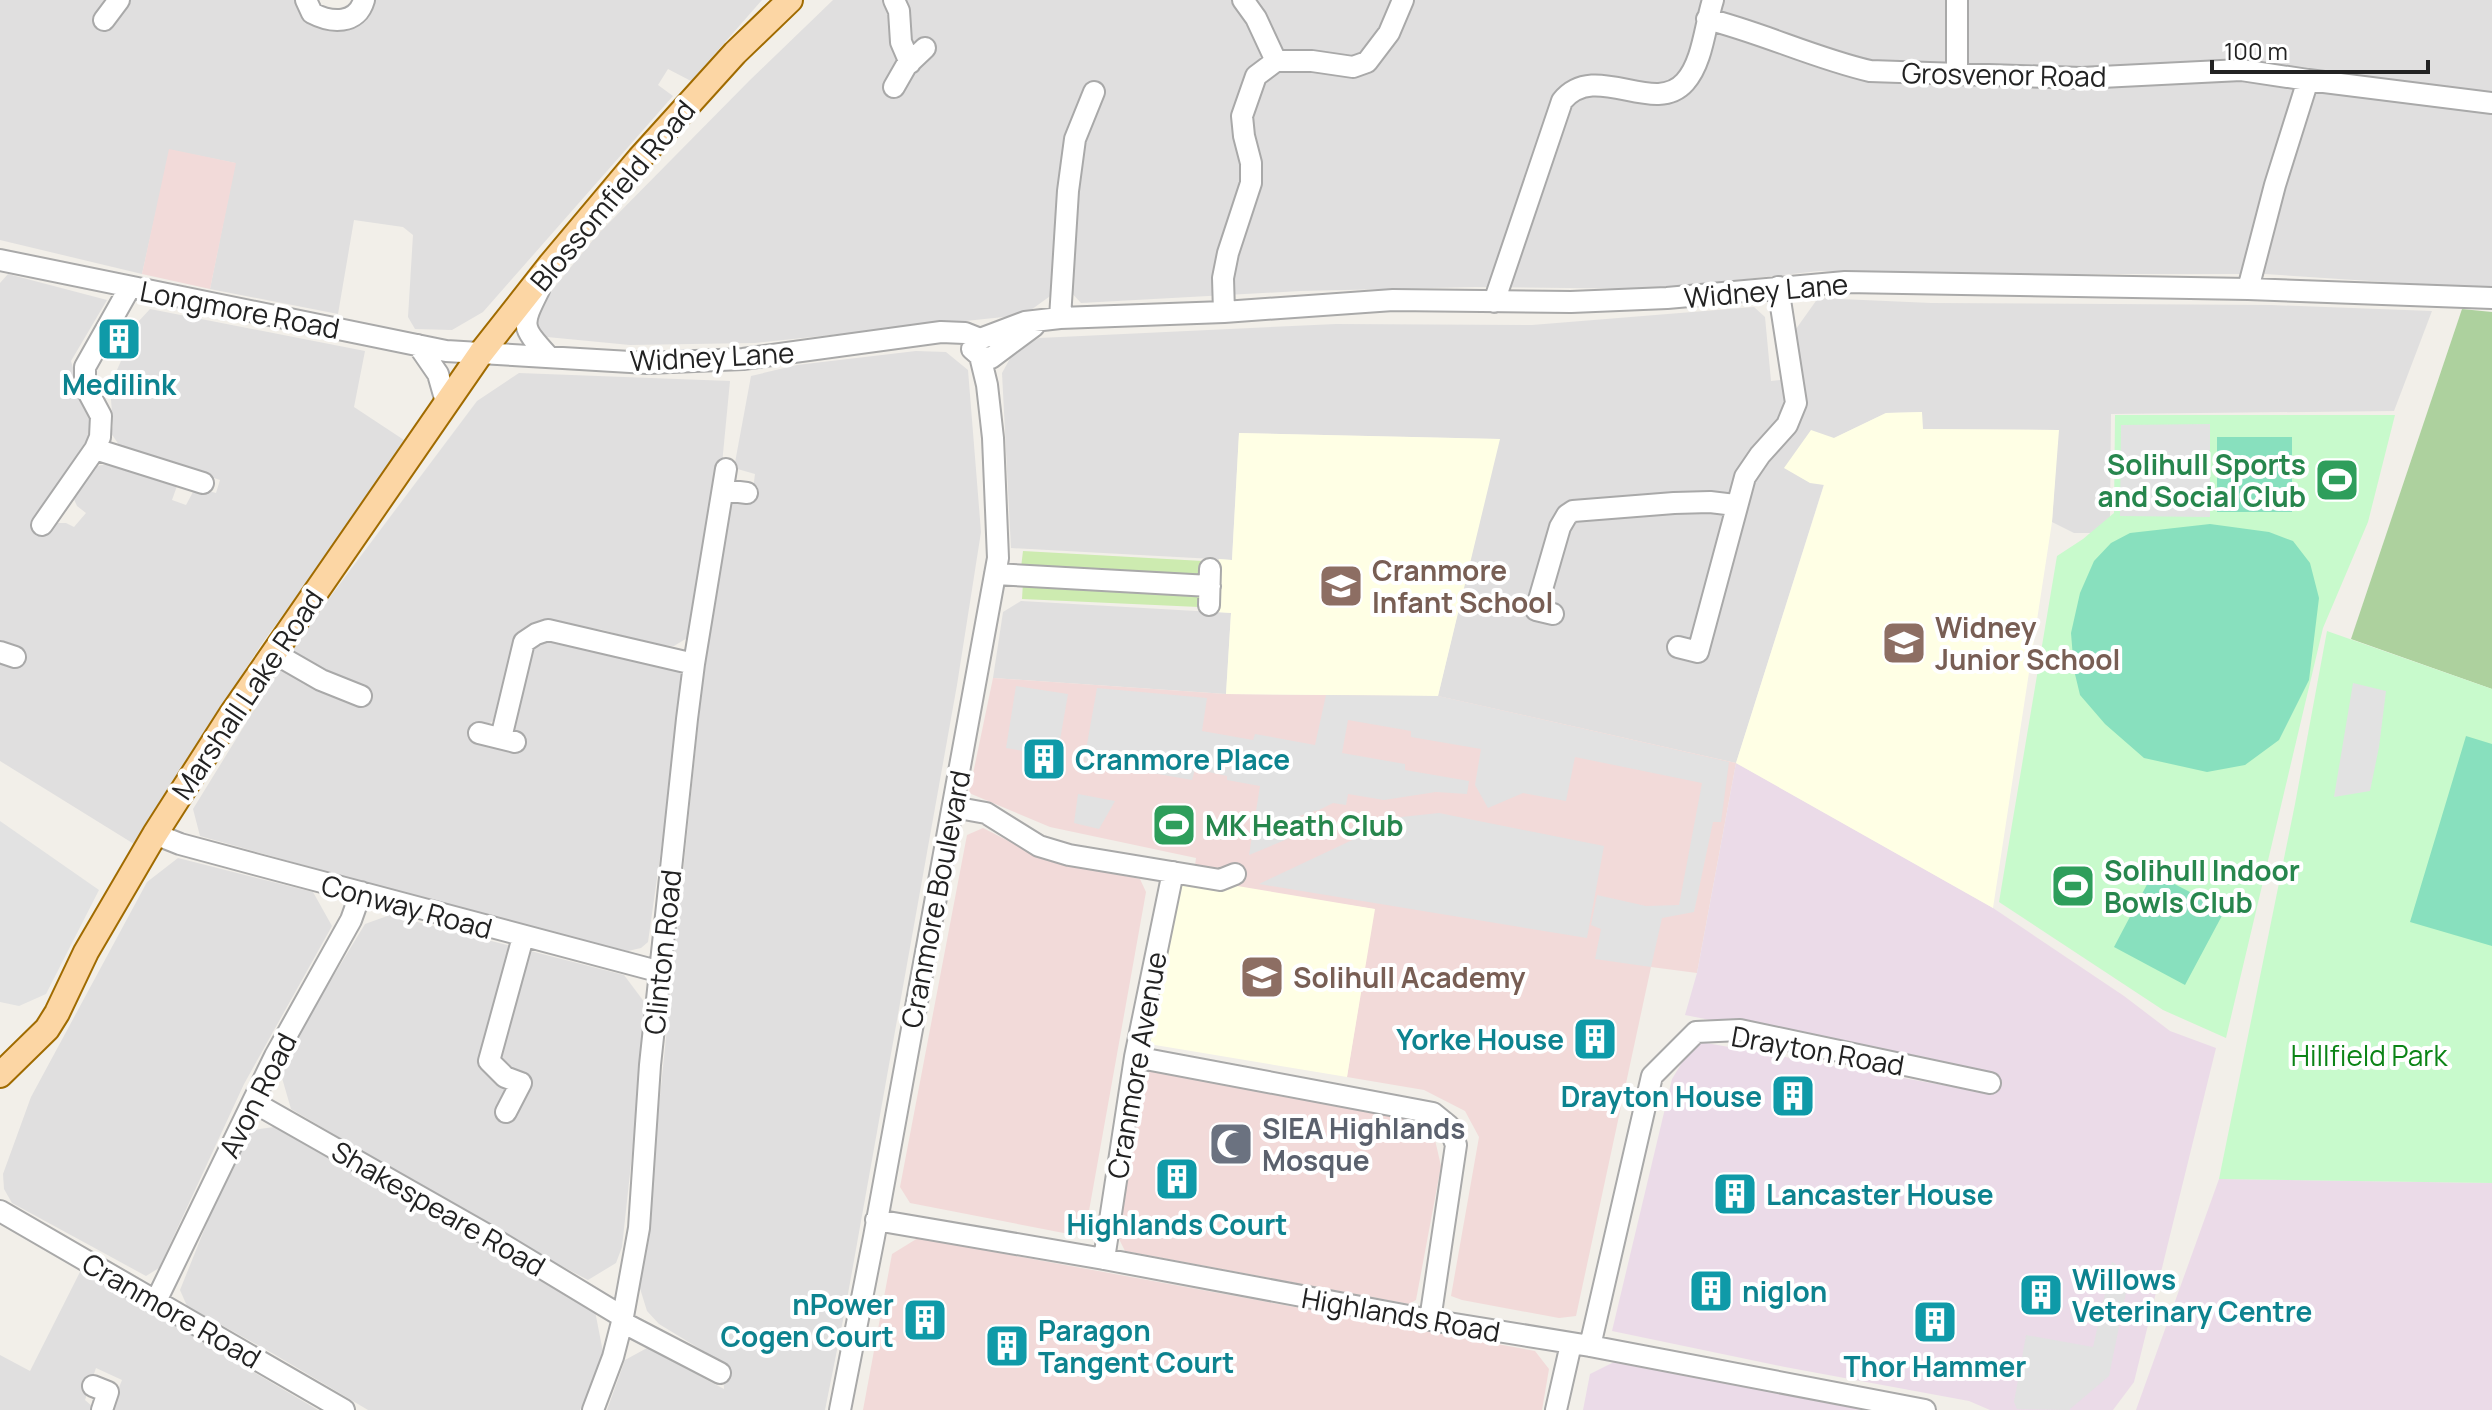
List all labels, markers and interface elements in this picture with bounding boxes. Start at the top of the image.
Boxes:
scale bar [2212,24,2428,74]
text: 100 m [2224,34,2288,67]
street label: Grosvenor Road [1901,53,2107,95]
street label: Blossomfield Road [521,92,703,298]
street label: Widney Lane [1682,264,1850,316]
street label: Longmore Road [137,271,343,347]
building icon: Medilink [95,315,143,363]
street label: Widney Lane [629,333,795,379]
place label: Medilink [62,365,177,403]
place label: Solihull Sports and Social Club [2098,445,2306,515]
sports icon: Solihull Sports and Social Club [2313,456,2361,504]
place label: Cranmore Infant School [1372,551,1553,621]
school or university icon: Cranmore Infant School [1317,562,1365,610]
street label: Marshall Lake Road [162,581,332,807]
place label: Widney Junior School [1935,608,2120,678]
school or university icon: Widney Junior School [1880,619,1928,667]
building icon: Cranmore Place [1020,735,1068,783]
place label: Cranmore Place [1075,740,1290,778]
street label: Cranmore Boulevard [891,767,979,1031]
sports icon: MK Heath Club [1150,801,1198,849]
place label: MK Heath Club [1205,806,1404,844]
place label: Solihull Indoor Bowls Club [2104,851,2300,921]
sports icon: Solihull Indoor Bowls Club [2049,862,2097,910]
street label: Conway Road [317,865,497,947]
street label: Clinton Road [634,868,690,1036]
street label: Cranmore Avenue [1097,949,1175,1181]
school or university icon: Solihull Academy [1238,953,1286,1001]
place label: Solihull Academy [1293,958,1526,996]
building icon: Yorke House [1571,1015,1619,1063]
street label: Drayton Road [1729,1016,1907,1084]
place label: Yorke House [1396,1020,1564,1058]
street label: Avon Road [209,1026,305,1164]
park label: Hillfield Park [2291,1036,2448,1074]
building icon: Drayton House [1769,1072,1817,1120]
place label: Drayton House [1561,1077,1762,1115]
place label: SIEA Highlands Mosque [1262,1109,1466,1179]
mosque icon: SIEA Highlands Mosque [1207,1120,1255,1168]
street label: Shakespeare Road [325,1131,553,1285]
building icon: Highlands Court [1153,1155,1201,1203]
building icon: Lancaster House [1711,1170,1759,1218]
place label: Lancaster House [1766,1175,1994,1213]
place label: Highlands Court [1067,1205,1287,1243]
street label: Cranmore Road [76,1244,268,1376]
place label: Willows Veterinary Centre [2072,1260,2312,1330]
building icon: niglon [1687,1267,1735,1315]
building icon: Willows Veterinary Centre [2017,1271,2065,1319]
place label: niglon [1742,1272,1827,1310]
street label: Highlands Road [1299,1278,1503,1350]
place label: nPower Cogen Court [720,1285,894,1355]
building icon: nPower Cogen Court [901,1296,949,1344]
building icon: Thor Hammer [1911,1298,1959,1346]
place label: Paragon Tangent Court [1038,1311,1234,1381]
building icon: Paragon Tangent Court [983,1322,1031,1370]
place label: Thor Hammer [1843,1347,2027,1385]

